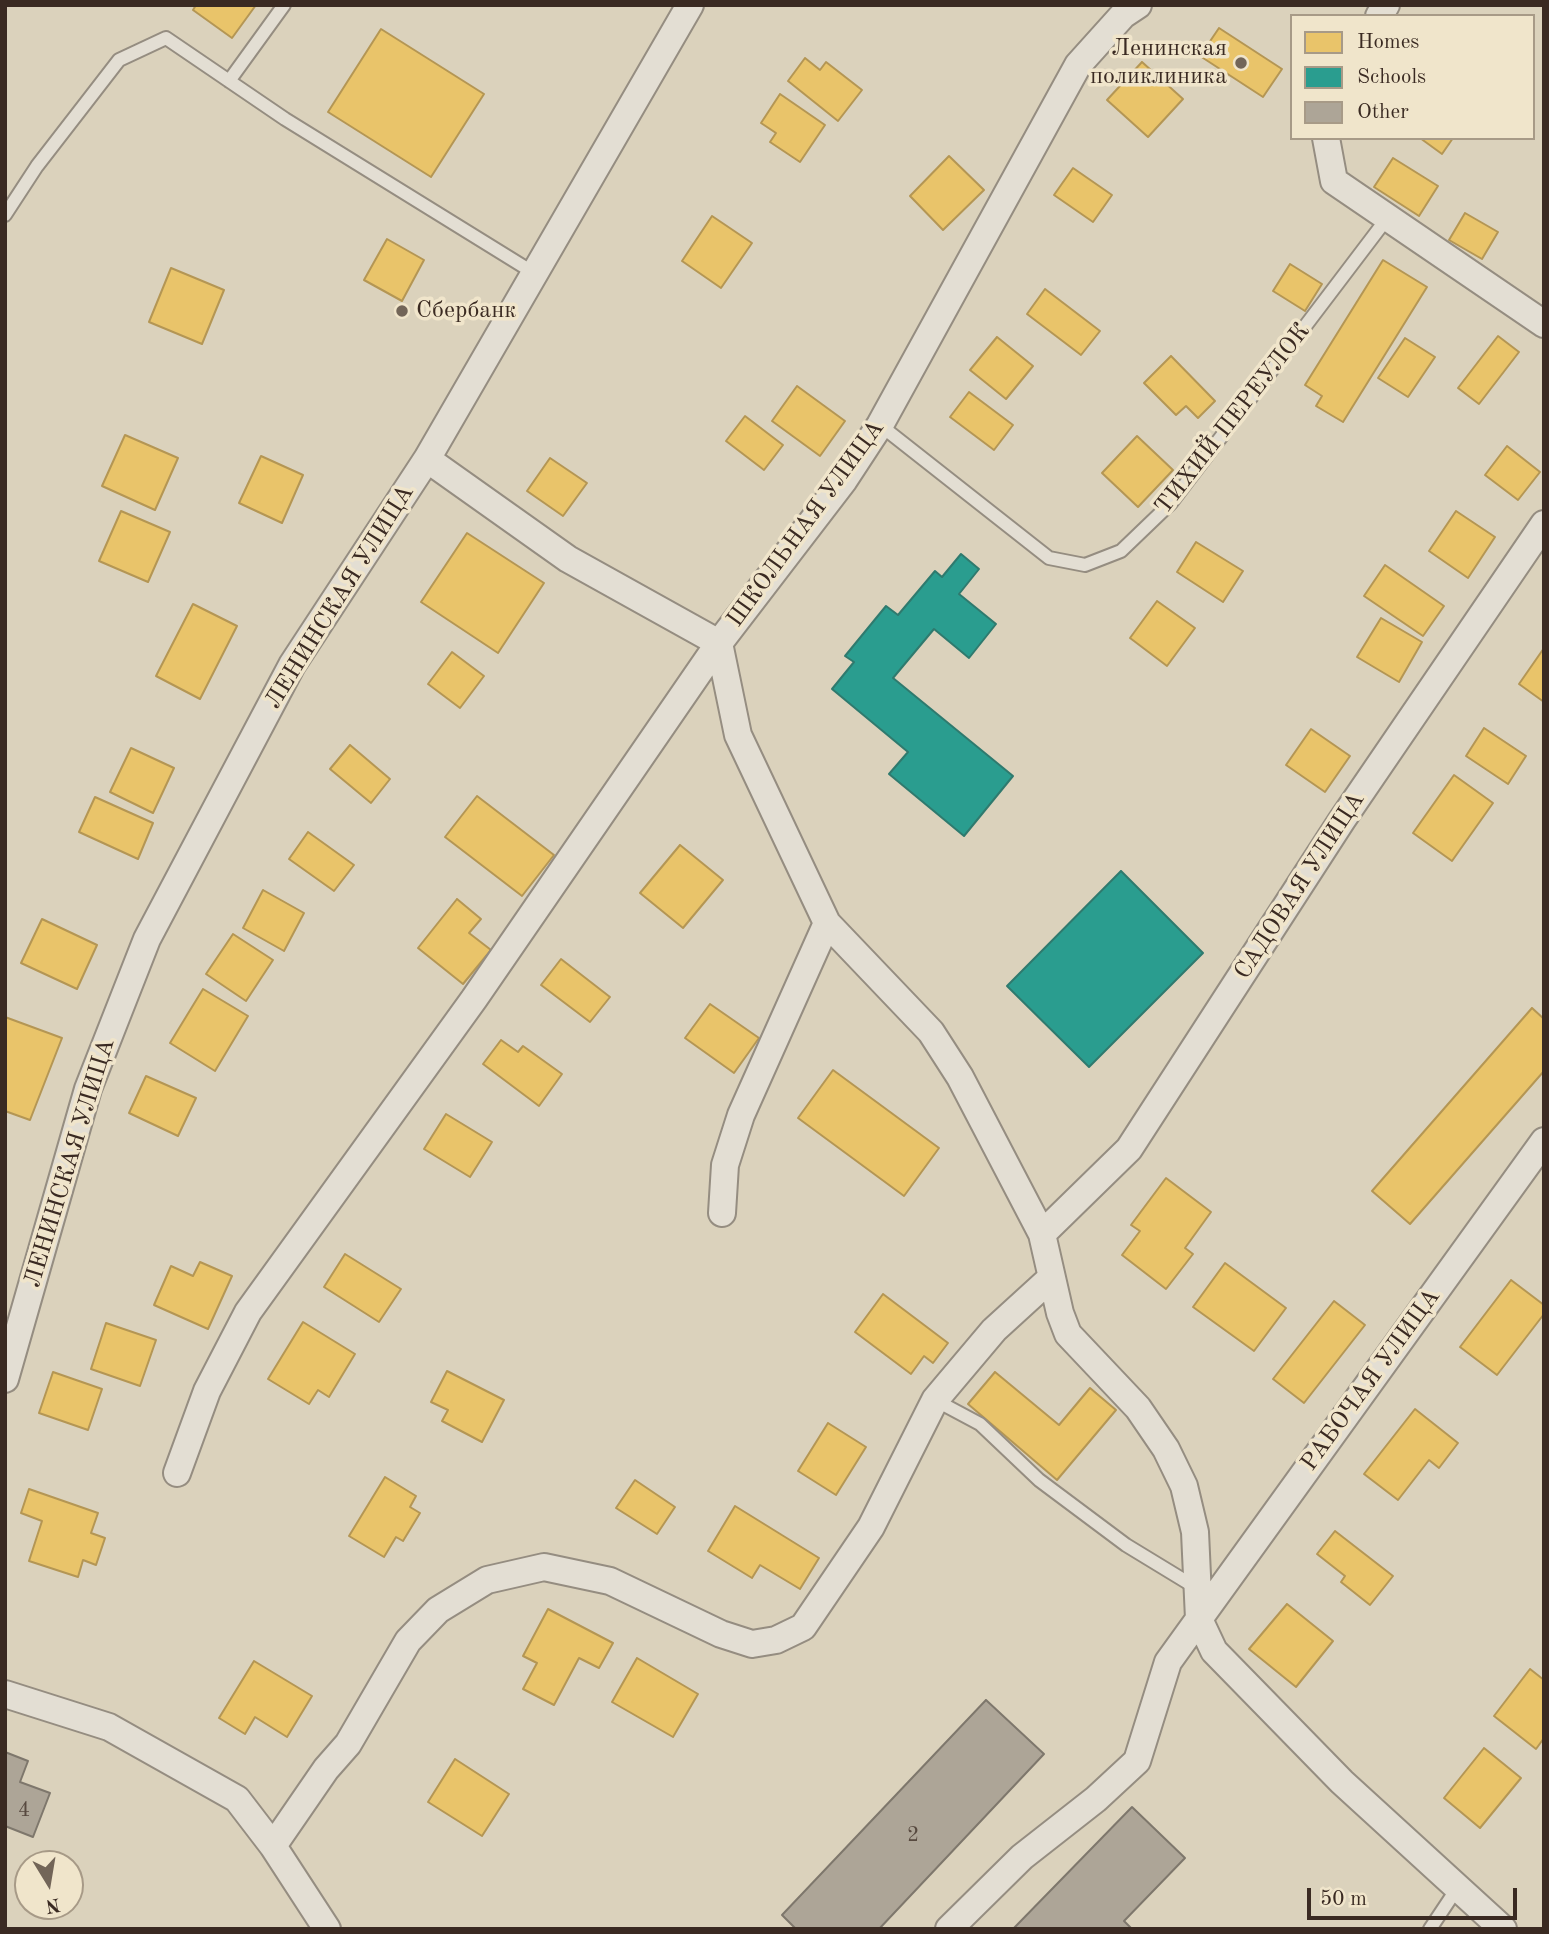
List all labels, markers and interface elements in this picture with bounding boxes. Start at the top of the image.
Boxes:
legend [1290,14,1535,140]
text: Homes [1357,32,1419,53]
place label: Ленинская поликлиника [1090,35,1227,91]
marker: Ленинская поликлиника [1233,55,1249,71]
text: Schools [1357,67,1426,88]
text: Other [1357,102,1409,123]
place label: Сбербанк [416,297,516,325]
marker: Сбербанк [394,303,410,319]
street label: ТИХИЙ ПЕРЕУЛОК [1149,318,1317,520]
street label: ШКОЛЬНАЯ УЛИЦА [721,415,891,633]
street label: ЛЕНИНСКАЯ УЛИЦА [259,480,421,714]
street label: САДОВАЯ УЛИЦА [1229,787,1371,985]
street label: ЛЕНИНСКАЯ УЛИЦА [18,1035,122,1291]
street label: РАБОЧАЯ УЛИЦА [1295,1283,1447,1477]
house number: 4 [18,1797,30,1823]
house number: 2 [907,1822,919,1848]
north arrow [14,1850,84,1920]
scale bar [1311,1874,1521,1918]
text: 50 m [1320,1889,1367,1910]
text: N [44,1893,62,1915]

